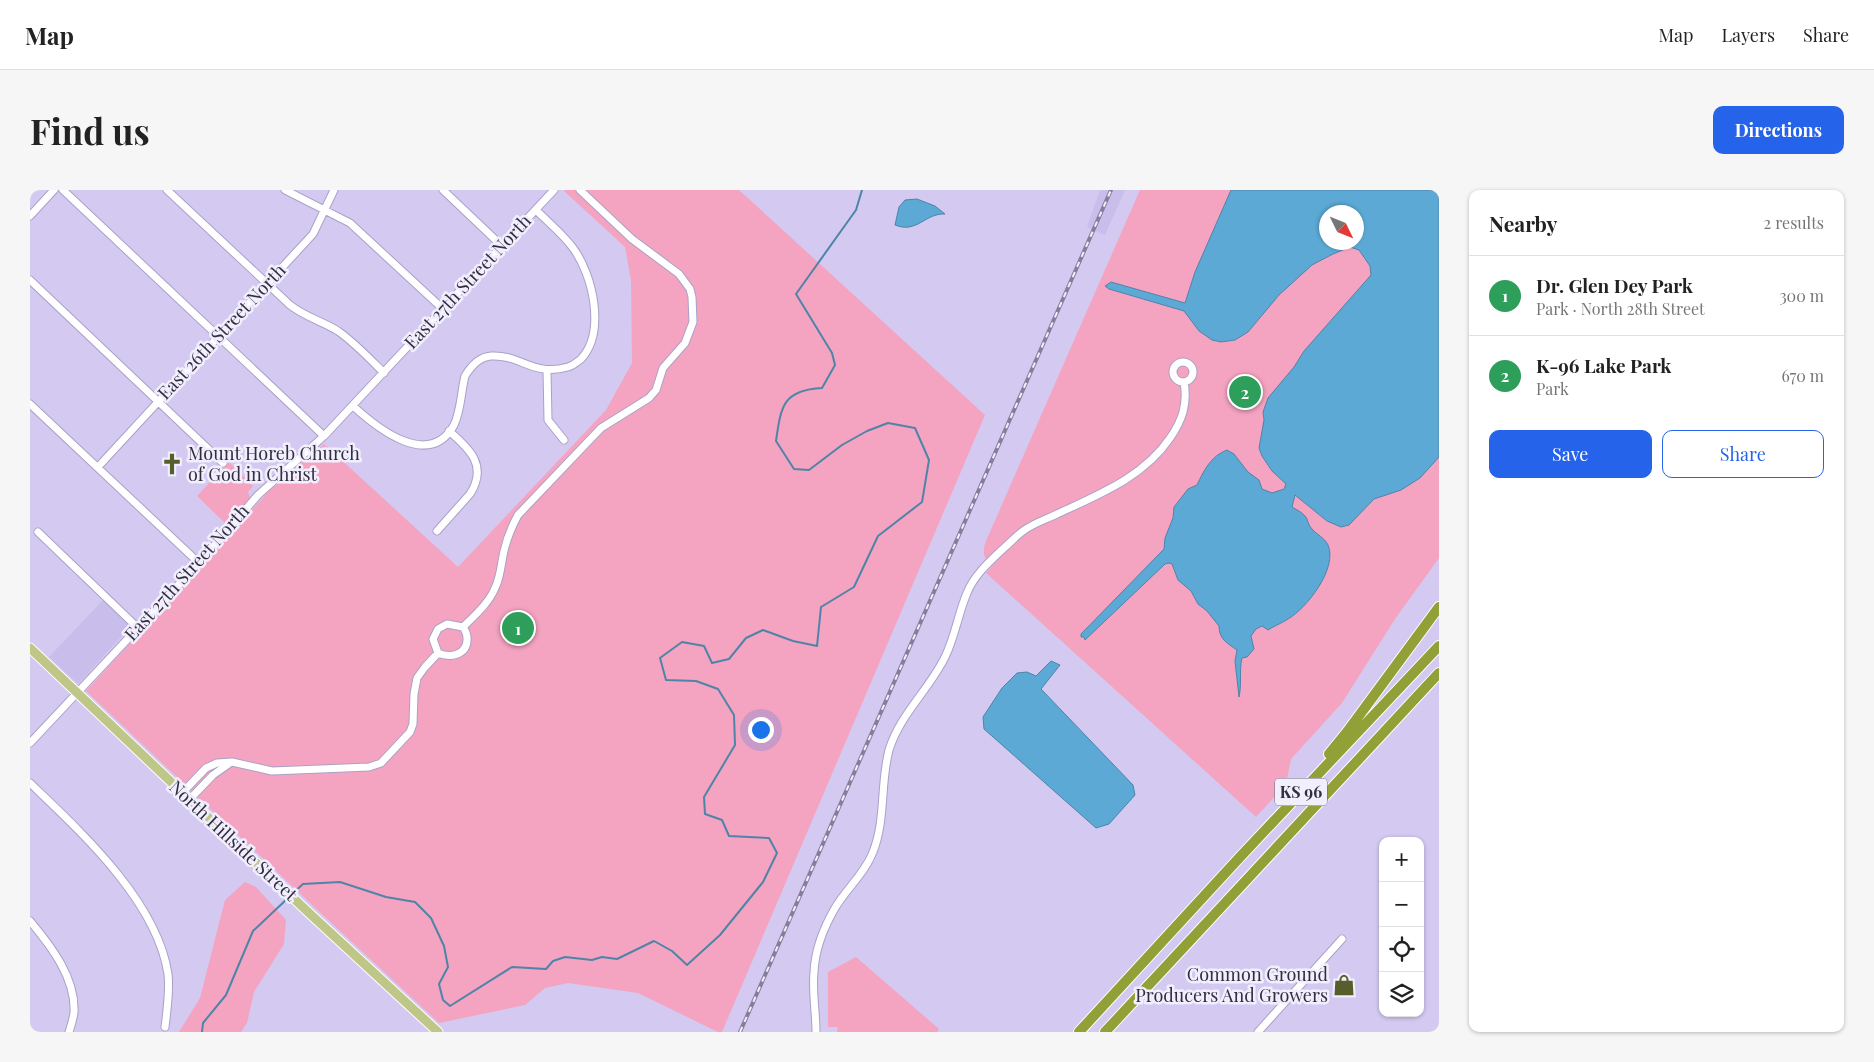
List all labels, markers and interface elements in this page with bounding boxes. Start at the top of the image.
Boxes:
text: Map [25,19,74,51]
text: Map [1658,23,1693,47]
text: Layers [1721,23,1775,47]
text: Share [1803,23,1849,47]
button: Directions [1713,106,1844,154]
text: Find us [30,107,150,154]
north arrow [1319,205,1364,250]
street label: East 27th Street North [399,209,536,354]
text: Nearby [1489,209,1558,237]
text: 2 results [1764,212,1824,233]
street label: East 26th Street North [152,258,291,404]
text: Dr. Glen Dey Park [1536,272,1693,298]
text: 1 [1502,285,1508,306]
text: 300 m [1779,285,1824,306]
text: Park · North 28th Street [1536,298,1705,319]
text: K-96 Lake Park [1536,352,1671,378]
text: 2 [1501,365,1509,386]
text: 670 m [1781,365,1824,386]
pin: 2 [1229,373,1261,411]
text: Park [1536,378,1569,399]
button: Save [1489,430,1652,478]
button: Share [1662,430,1824,478]
place label: Mount Horeb Church of God in Christ [188,441,360,486]
church icon: Mount Horeb Church of God in Christ [159,451,185,477]
street label: East 27th Street North [119,499,254,646]
pin: 1 [502,609,534,647]
your location [748,717,774,743]
street label: North Hillside Street [165,775,303,906]
road number: KS 96 [1275,778,1327,806]
map controls [1379,837,1424,1017]
button: + [1379,837,1424,882]
button: − [1379,882,1424,927]
button: locate [1379,927,1424,972]
place label: Common Ground Producers And Growers [1135,962,1329,1007]
shop icon: Common Ground Producers And Growers [1331,972,1357,998]
button: layers [1379,972,1424,1017]

